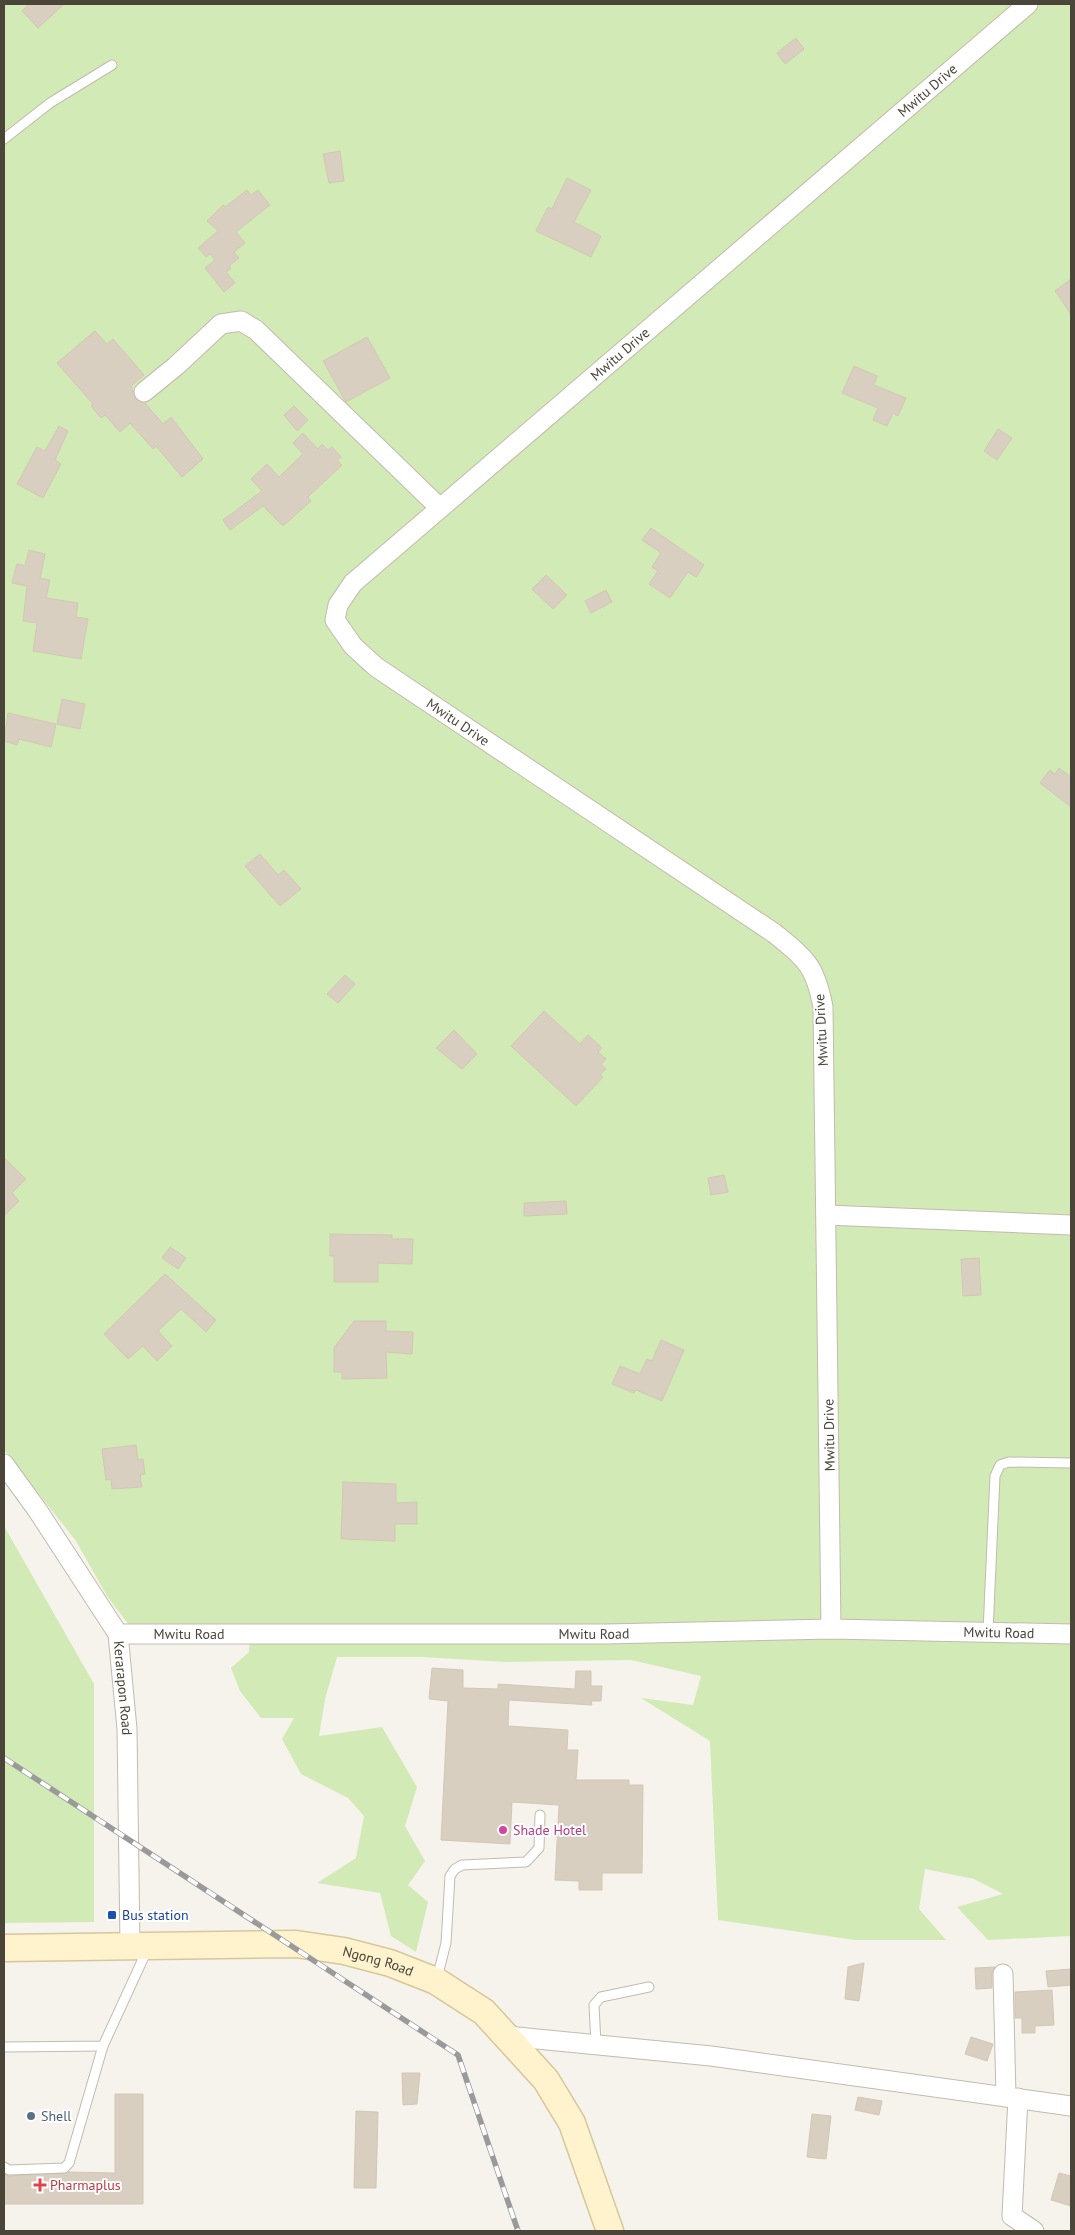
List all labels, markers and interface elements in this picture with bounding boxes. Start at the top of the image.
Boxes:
street label: Mwitu Drive [894,60,961,121]
street label: Mwitu Drive [587,324,653,384]
street label: Mwitu Drive [423,694,493,750]
street label: Mwitu Drive [810,993,832,1067]
street label: Mwitu Drive [819,1399,839,1471]
street label: Mwitu Road [963,1623,1035,1642]
street label: Mwitu Road [559,1624,630,1643]
street label: Mwitu Road [154,1625,224,1643]
street label: Kerarapon Road [110,1640,136,1735]
place label: Shade Hotel [513,1821,586,1839]
marker: Shade Hotel [497,1824,509,1836]
place label: Bus station [122,1906,189,1924]
marker: Bus station [106,1909,118,1921]
street label: Ngong Road [341,1942,416,1980]
place label: Shell [41,2107,71,2125]
marker: Shell [25,2110,37,2122]
place label: Pharmaplus [50,2176,121,2194]
marker: Pharmaplus [34,2179,46,2191]

